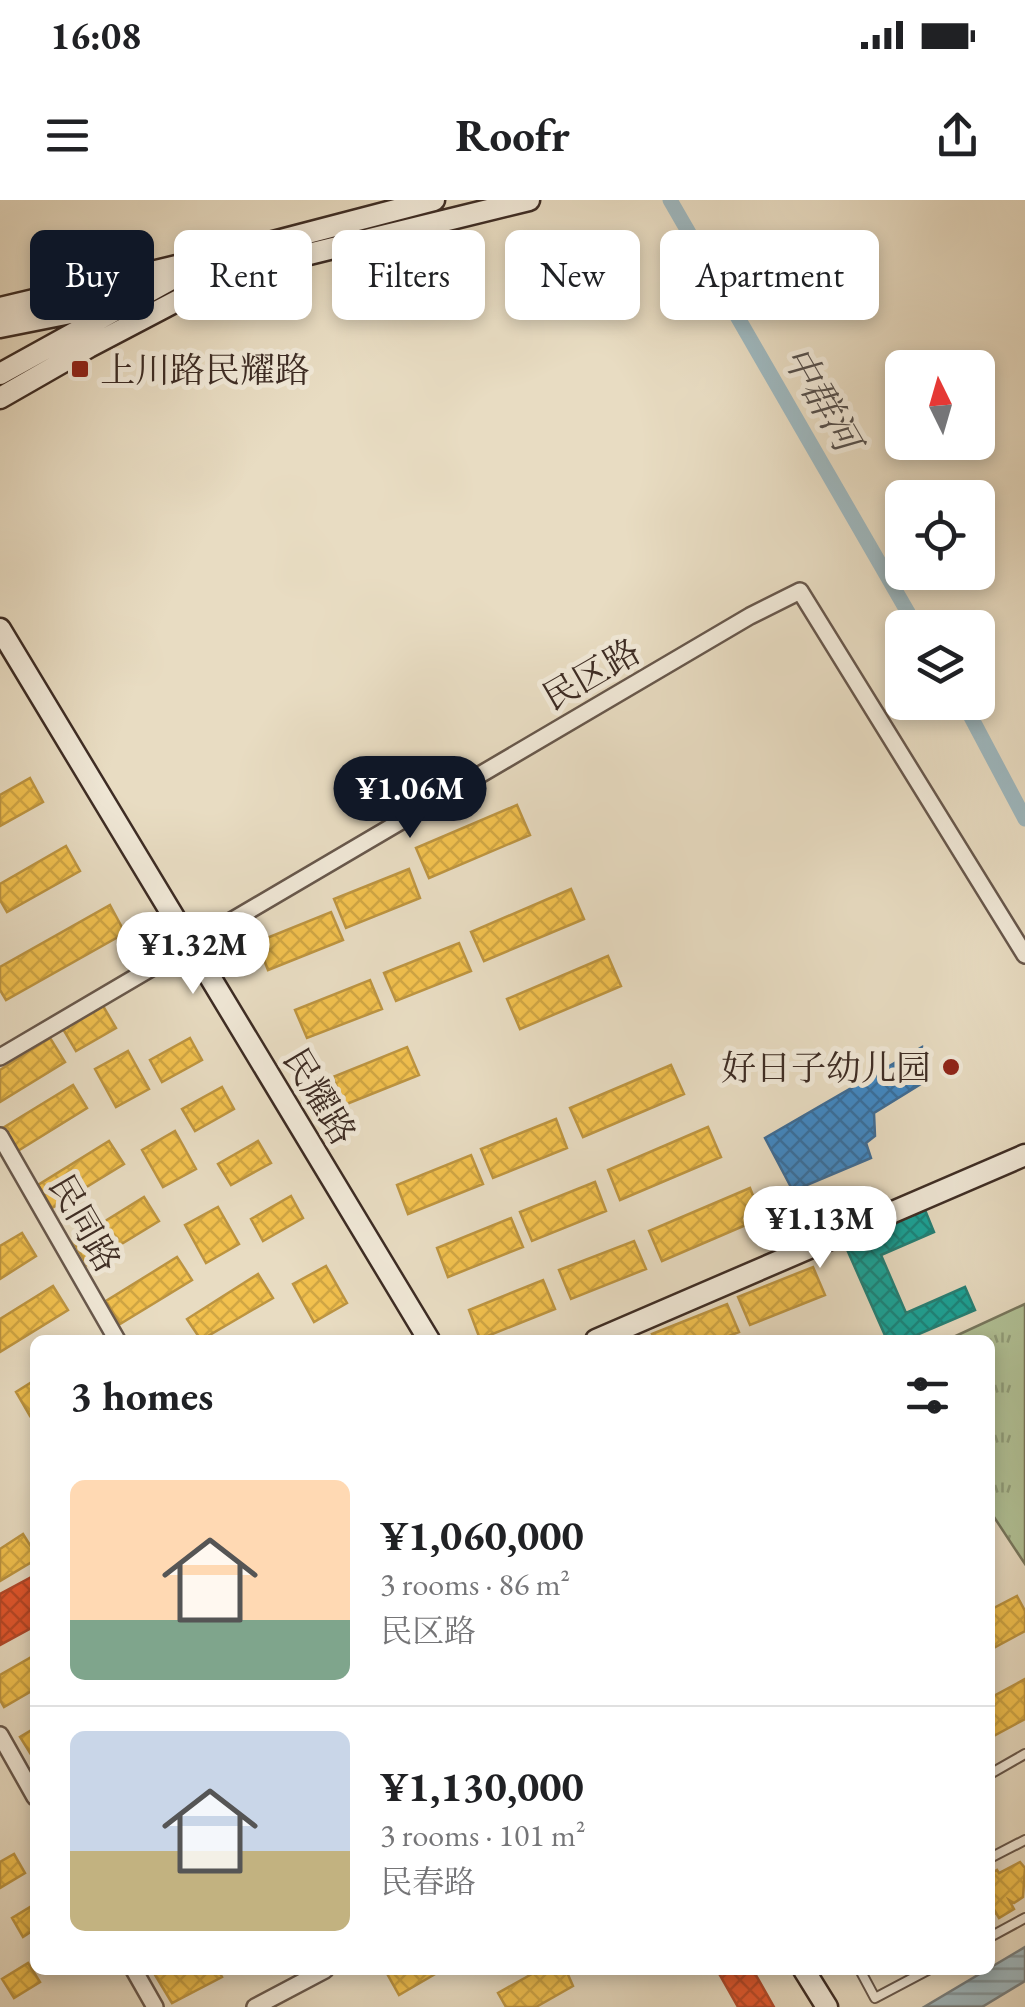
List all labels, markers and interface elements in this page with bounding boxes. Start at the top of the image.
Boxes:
text: 16:08 [50,11,141,60]
text: Roofr [455,106,570,164]
icon: menu [40,108,95,163]
icon: share [930,108,985,163]
chip: Buy [30,230,154,320]
chip: Rent [174,230,312,320]
chip: Filters [332,230,485,320]
chip: New [505,230,640,320]
chip: Apartment [660,230,879,320]
water label: 中群河 [772,336,875,465]
place label: 上川路民耀路 [100,347,310,392]
north arrow [885,350,995,460]
map controls [885,350,995,720]
marker: 上川路民耀路 [69,358,91,380]
button: locate [885,480,995,590]
button: layers [885,610,995,720]
street label: 民区路 [534,628,648,720]
pin: ¥1.06M [329,756,491,841]
text: ¥1.06M [356,767,464,809]
pin: ¥1.32M [112,912,274,997]
text: ¥1.32M [139,923,247,965]
street label: 民耀路 [274,1039,366,1153]
place label: 好日子幼儿园 [721,1045,931,1090]
marker: 好日子幼儿园 [940,1056,962,1078]
street label: 民同路 [39,1166,131,1280]
pin: ¥1.13M [739,1186,901,1271]
text: ¥1.13M [766,1197,874,1239]
text: 3 homes [70,1368,213,1423]
icon: filters [900,1368,955,1423]
text: ¥1,060,000 [380,1508,584,1563]
icon: home [150,1520,270,1640]
text: 3 rooms · 86 m² [380,1563,570,1605]
text: 民区路 [380,1610,476,1652]
text: ¥1,130,000 [380,1759,584,1814]
icon: home [150,1771,270,1891]
text: 3 rooms · 101 m² [380,1814,586,1856]
text: 民春路 [380,1861,476,1903]

